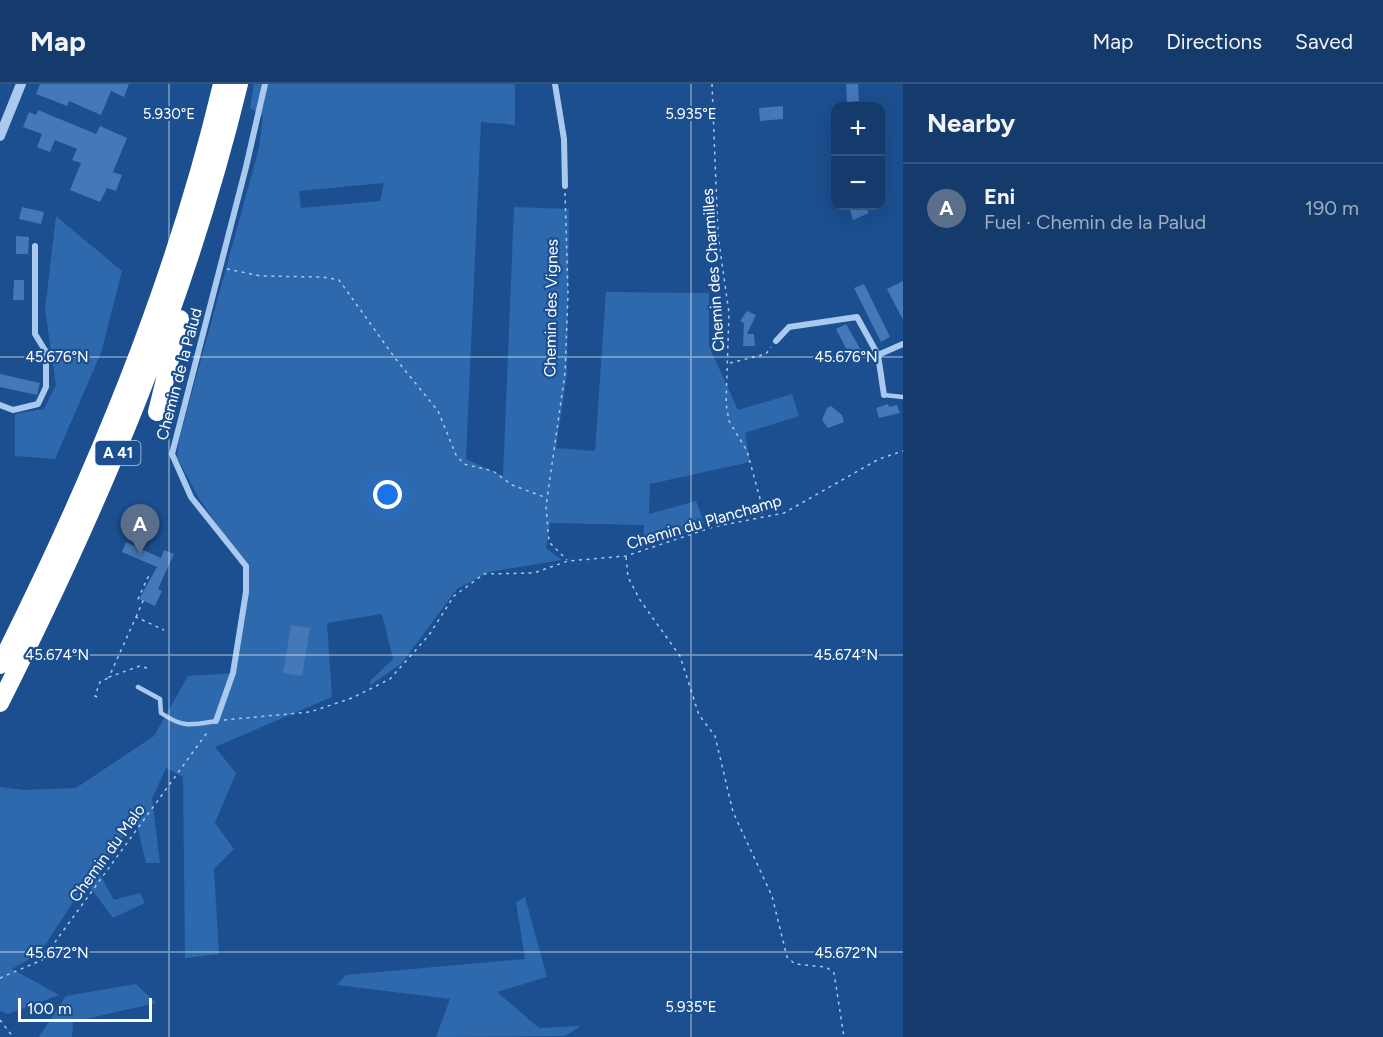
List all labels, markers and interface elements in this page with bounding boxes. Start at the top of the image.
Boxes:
text: Map [30,24,86,58]
text: Map [1092,29,1133,54]
text: Directions [1166,29,1262,54]
text: Saved [1295,29,1353,54]
map controls [831,102,885,210]
button: + [831,102,885,156]
text: 5.930°E [143,105,195,123]
text: 5.935°E [665,105,717,123]
text: Nearby [927,107,1015,139]
button: − [831,156,885,210]
text: Eni [984,183,1015,210]
street label: Chemin des Charmilles [698,188,728,352]
text: A [939,196,954,220]
text: 190 m [1305,196,1359,220]
text: Fuel · Chemin de la Palud [984,210,1206,234]
street label: Chemin des Vignes [540,239,562,377]
street label: Chemin de la Palud [152,306,206,442]
text: 45.676°N [25,348,89,366]
text: 45.676°N [814,348,878,366]
road number: A 41 [96,441,140,465]
your location [373,480,402,509]
street label: Chemin du Planchamp [624,491,784,553]
pin: A [120,504,160,554]
text: 45.674°N [25,646,89,664]
text: 45.674°N [814,646,878,664]
street label: Chemin du Malo [65,800,149,906]
text: 45.672°N [25,944,89,962]
text: 45.672°N [814,944,878,962]
scale bar [18,995,152,1022]
text: 5.935°E [665,998,717,1016]
text: 100 m [27,999,72,1018]

